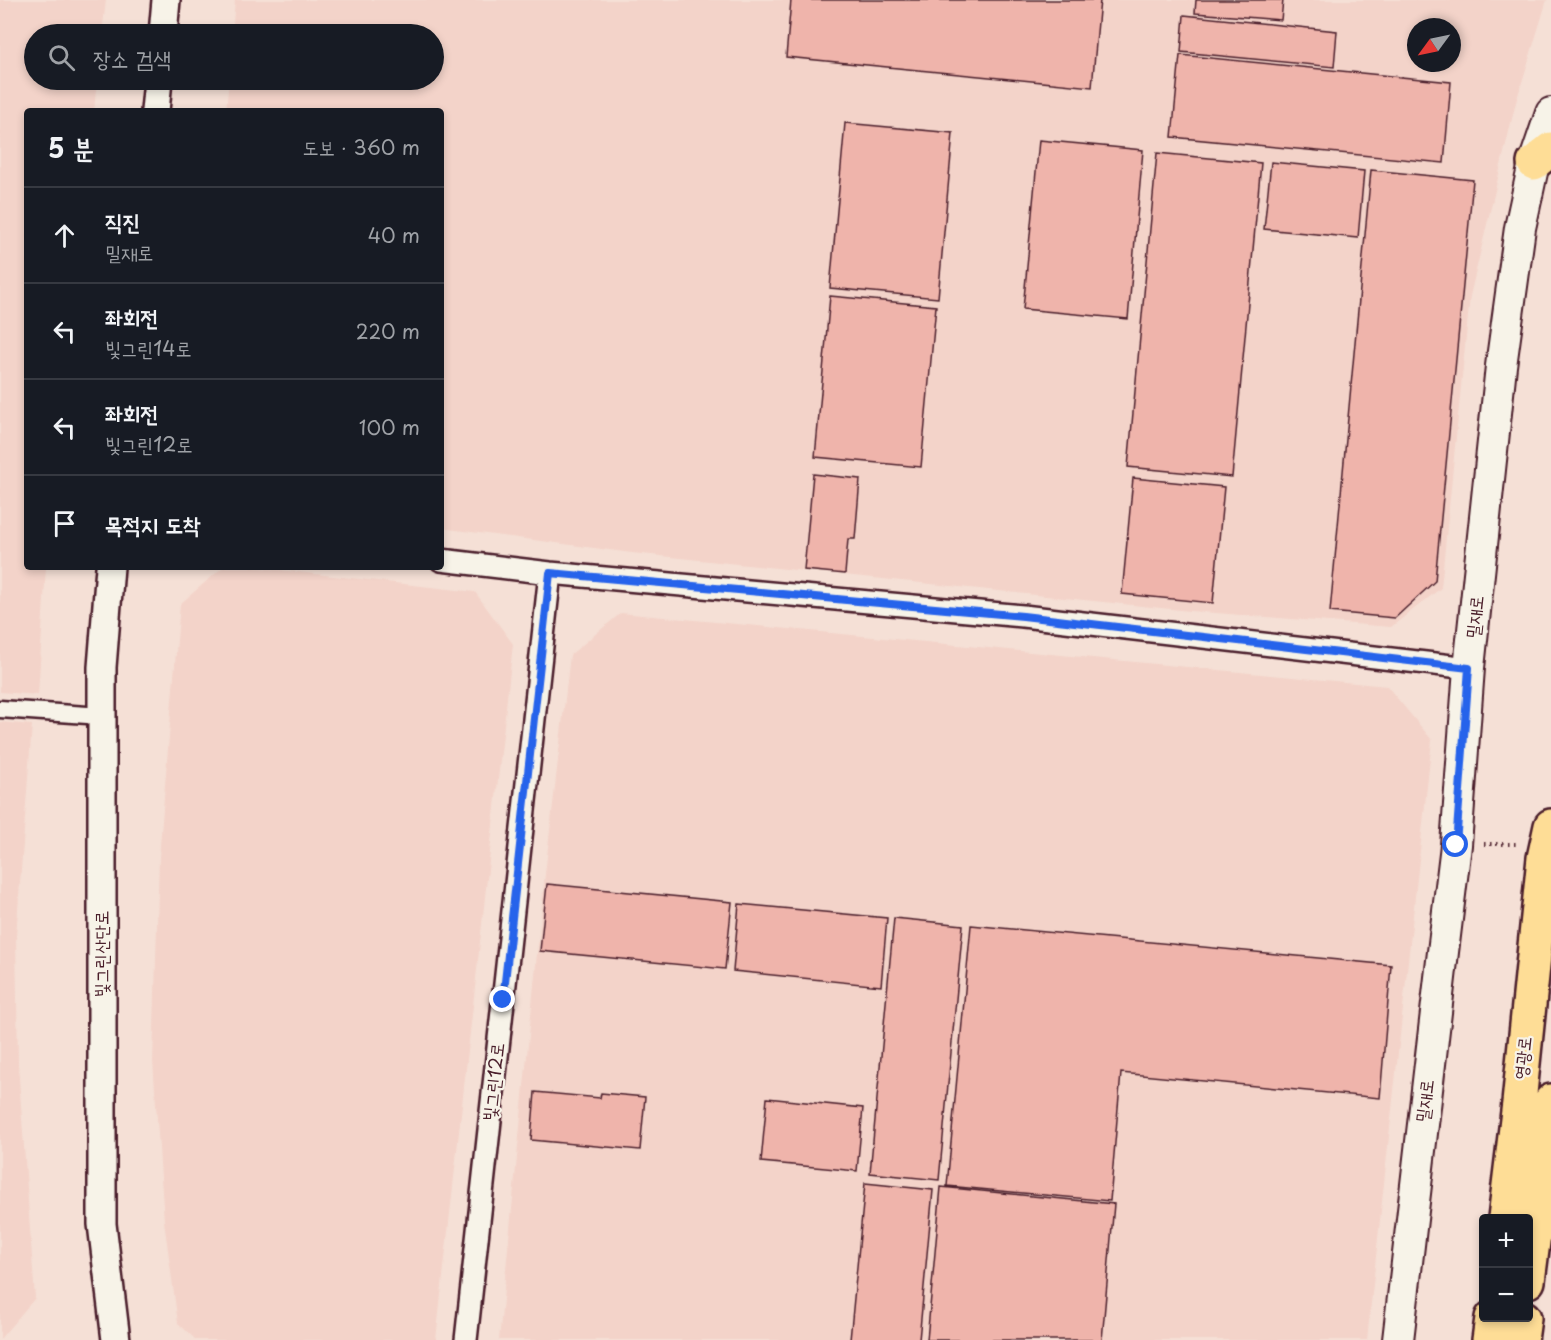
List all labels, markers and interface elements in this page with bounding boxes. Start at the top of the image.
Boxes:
north arrow [1407,18,1461,72]
search box [24,24,444,90]
icon: search [45,41,78,74]
text: 장소 검색 [93,41,171,74]
text: 5 분 [48,128,94,167]
text: 도보 · 360 m [303,132,420,162]
text: 직진 [105,204,140,237]
icon: ahead [48,219,81,252]
text: 40 m [368,220,420,250]
text: 밀재로 [105,237,153,267]
text: 좌회전 [105,300,158,333]
icon: left [48,315,81,348]
text: 220 m [356,316,420,346]
text: 빛그린14로 [105,333,192,363]
text: 좌회전 [105,396,158,429]
icon: left [48,411,81,444]
text: 100 m [359,412,420,442]
text: 빛그린12로 [105,429,193,459]
icon: arrive [48,507,81,540]
text: 목적지 도착 [105,507,201,540]
street label: 밀재로 [1458,594,1489,640]
route start [1442,831,1468,857]
street label: 빛그린산단로 [87,911,114,997]
route end [489,986,515,1012]
street label: 영광로 [1506,1035,1537,1081]
street label: 빛그린12로 [475,1041,510,1122]
street label: 밀재로 [1407,1078,1440,1124]
map controls [1479,1214,1533,1322]
button: + [1479,1214,1533,1268]
button: − [1479,1268,1533,1322]

